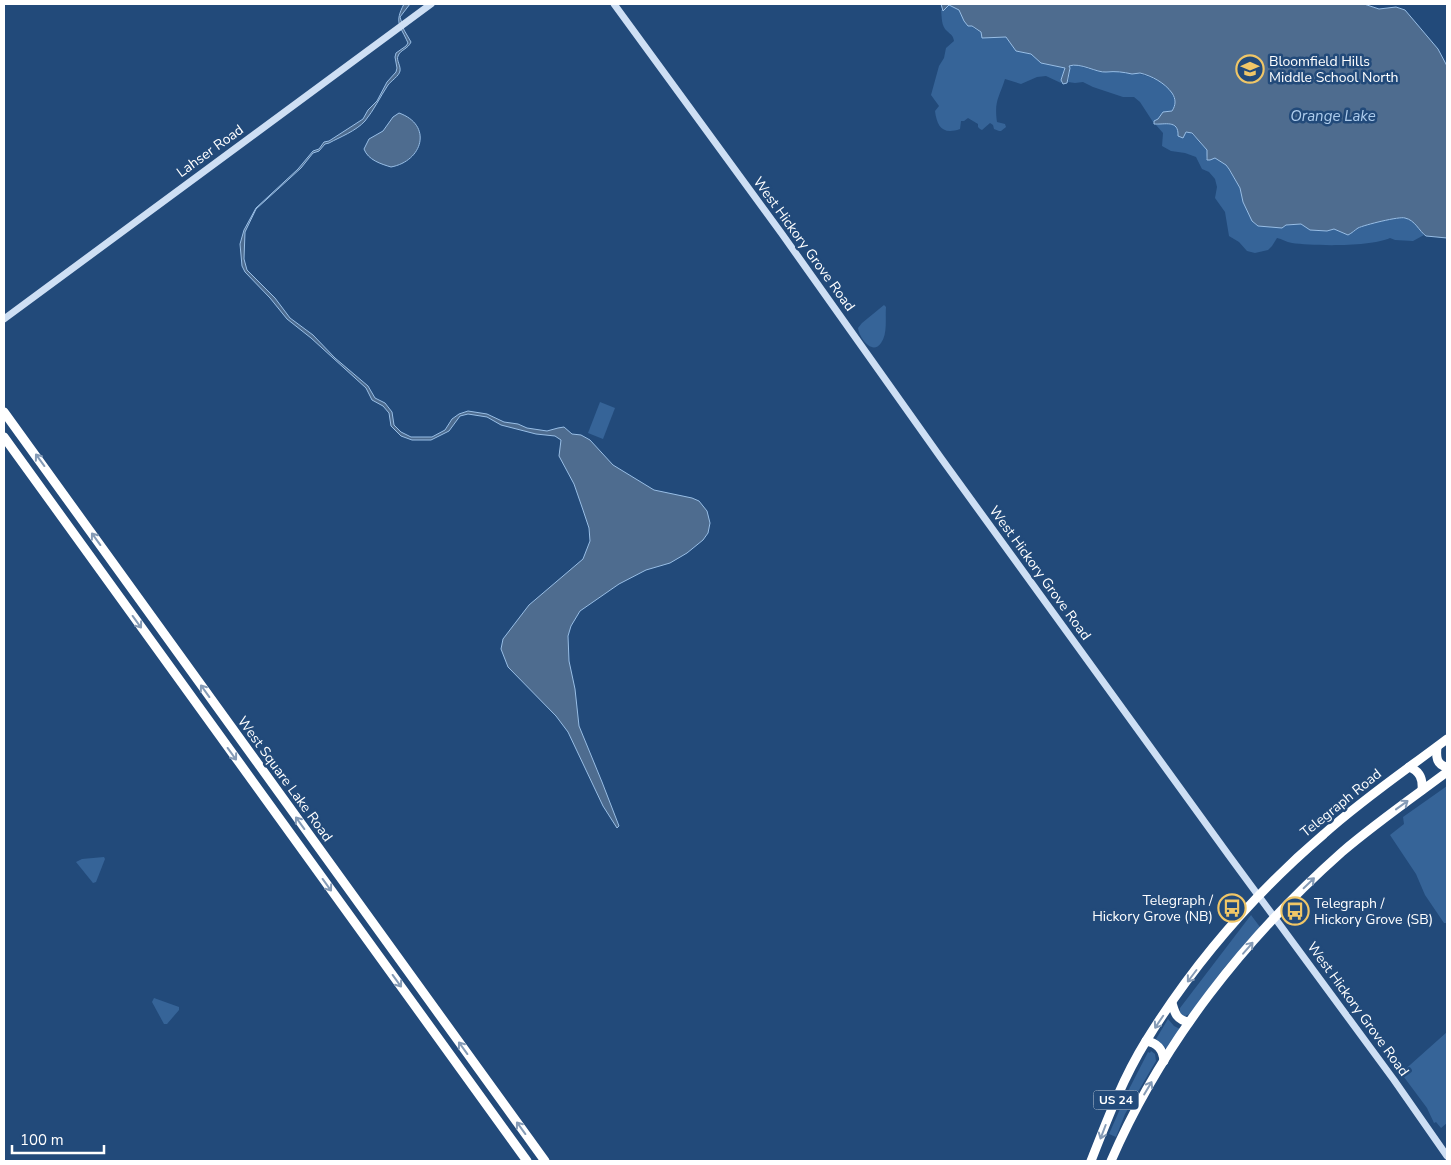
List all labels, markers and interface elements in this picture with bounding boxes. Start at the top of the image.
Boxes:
place label: Bloomfield Hills Middle School North [1269,52,1398,87]
school or university icon: Bloomfield Hills Middle School North [1235,54,1265,84]
water label: Orange Lake [1290,106,1376,126]
street label: Lahser Road [173,120,247,182]
street label: West Hickory Grove Road [749,173,859,315]
one-way arrow [35,454,45,468]
street label: West Hickory Grove Road [985,502,1095,644]
one-way arrow [91,532,101,546]
one-way arrow [132,615,142,629]
one-way arrow [200,684,210,698]
street label: West Square Lake Road [233,712,337,846]
one-way arrow [227,746,237,760]
street label: Telegraph Road [1296,764,1386,842]
one-way arrow [1395,800,1409,810]
one-way arrow [295,816,305,830]
one-way arrow [1303,877,1316,889]
one-way arrow [322,878,332,892]
place label: Telegraph / Hickory Grove (NB) [1092,891,1214,926]
bus stop icon: Telegraph / Hickory Grove (NB) [1217,893,1247,923]
place label: Telegraph / Hickory Grove (SB) [1314,894,1433,929]
bus stop icon: Telegraph / Hickory Grove (SB) [1280,896,1310,926]
street label: West Hickory Grove Road [1303,938,1413,1080]
one-way arrow [1243,942,1254,955]
one-way arrow [1186,969,1197,982]
one-way arrow [391,974,402,987]
one-way arrow [1154,1015,1164,1029]
one-way arrow [458,1041,468,1055]
one-way arrow [1143,1081,1153,1095]
road number: US 24 [1094,1090,1138,1110]
one-way arrow [516,1121,526,1135]
scale bar [12,1122,105,1154]
one-way arrow [1097,1124,1107,1139]
text: 100 m [20,1130,64,1150]

